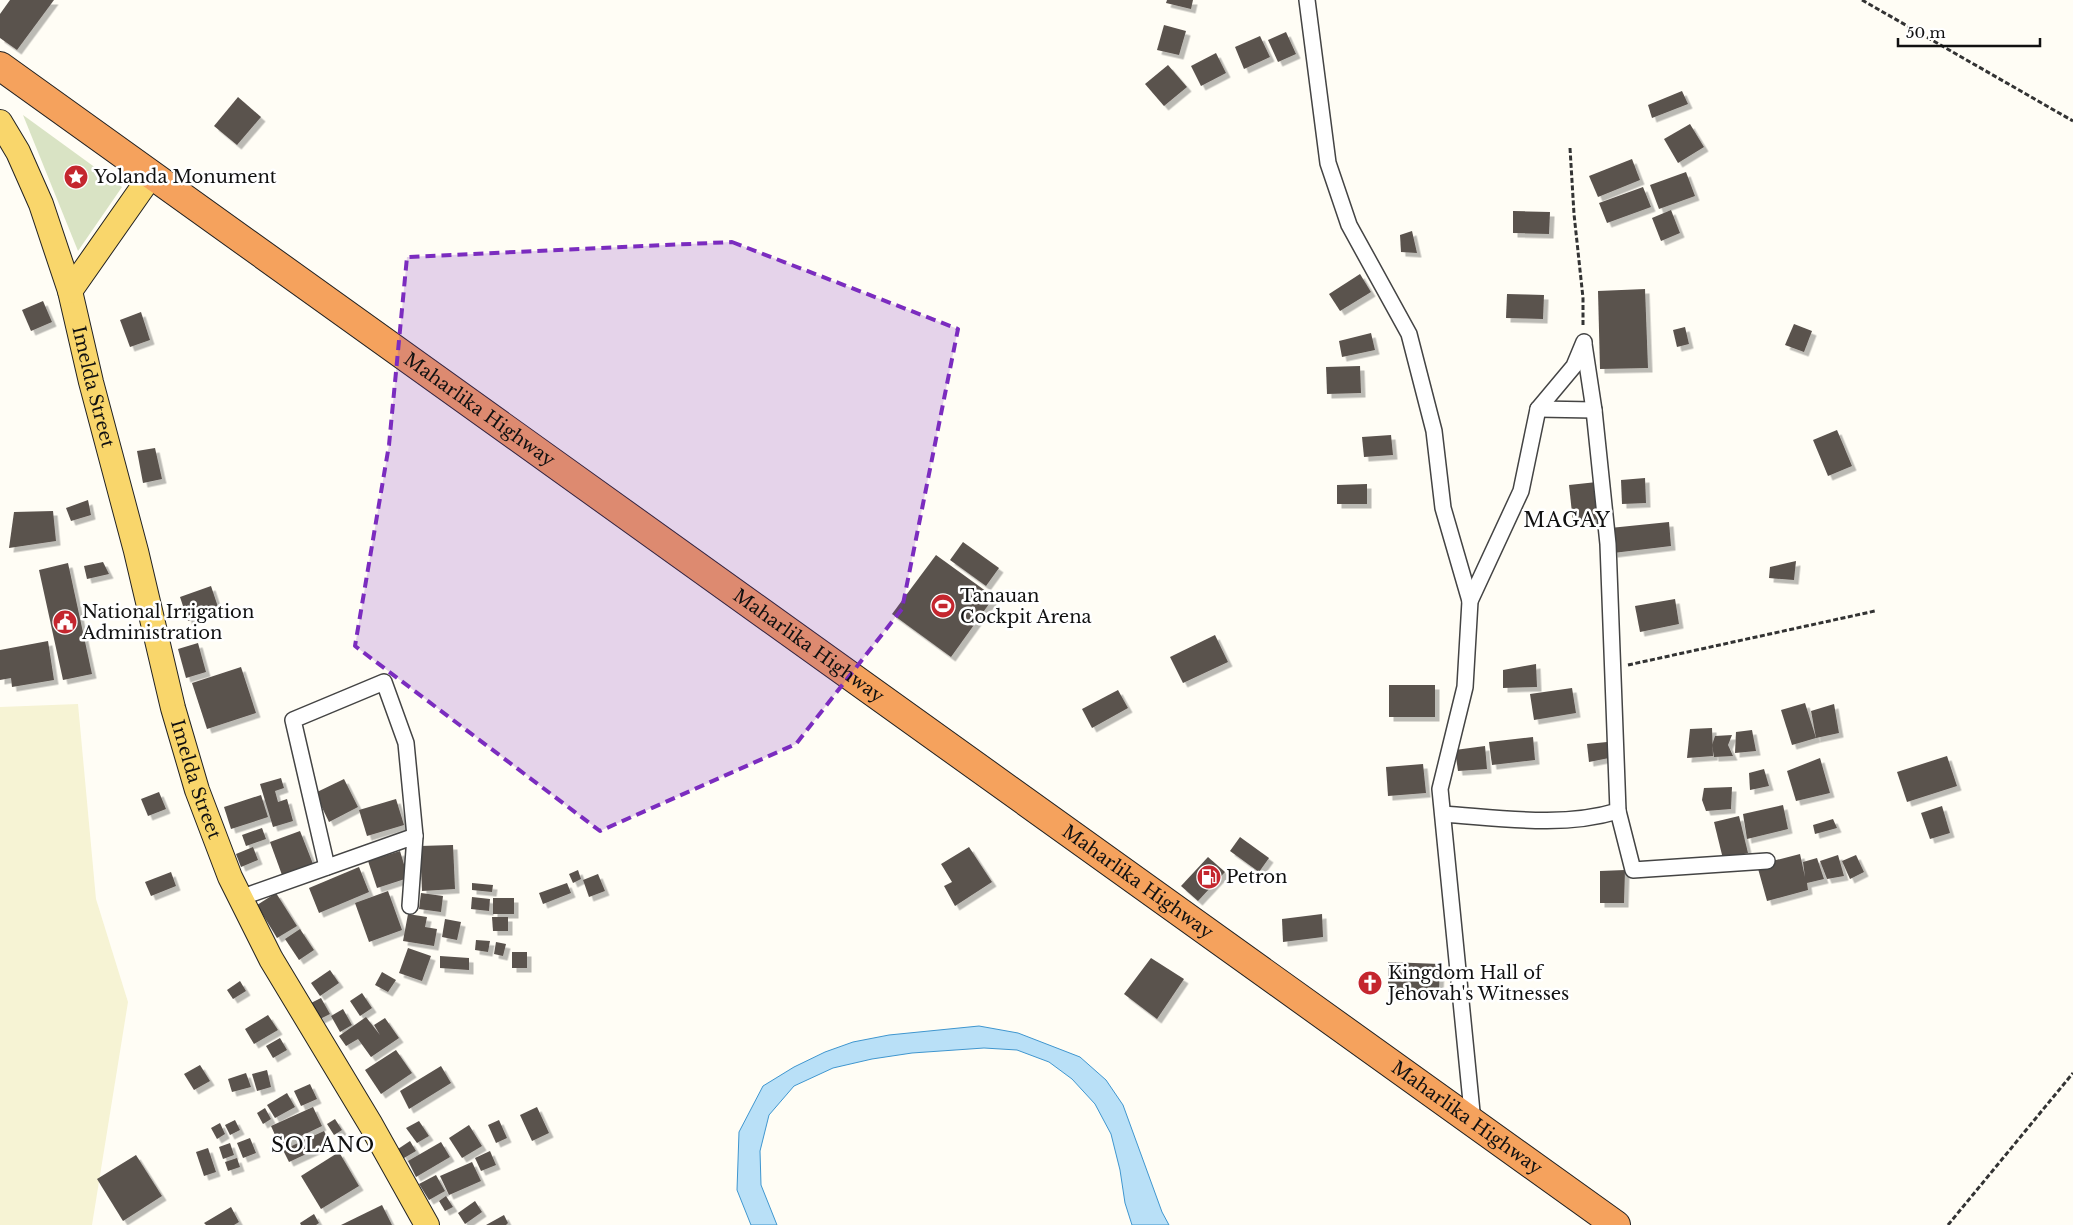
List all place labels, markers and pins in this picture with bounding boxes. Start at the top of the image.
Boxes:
place icon: Yolanda Monument [63,164,89,190]
place label: Yolanda Monument [93,166,277,188]
place label: Tanauan Cockpit Arena [960,585,1092,628]
sports icon: Tanauan Cockpit Arena [930,593,956,619]
place label: National Irrigation Administration [81,601,254,644]
public building icon: National Irrigation Administration [52,609,78,635]
fuel station icon: Petron [1196,864,1222,890]
place label: Petron [1226,866,1288,888]
place label: Kingdom Hall of Jehovah's Witnesses [1386,962,1569,1005]
church icon: Kingdom Hall of Jehovah's Witnesses [1357,970,1383,996]

